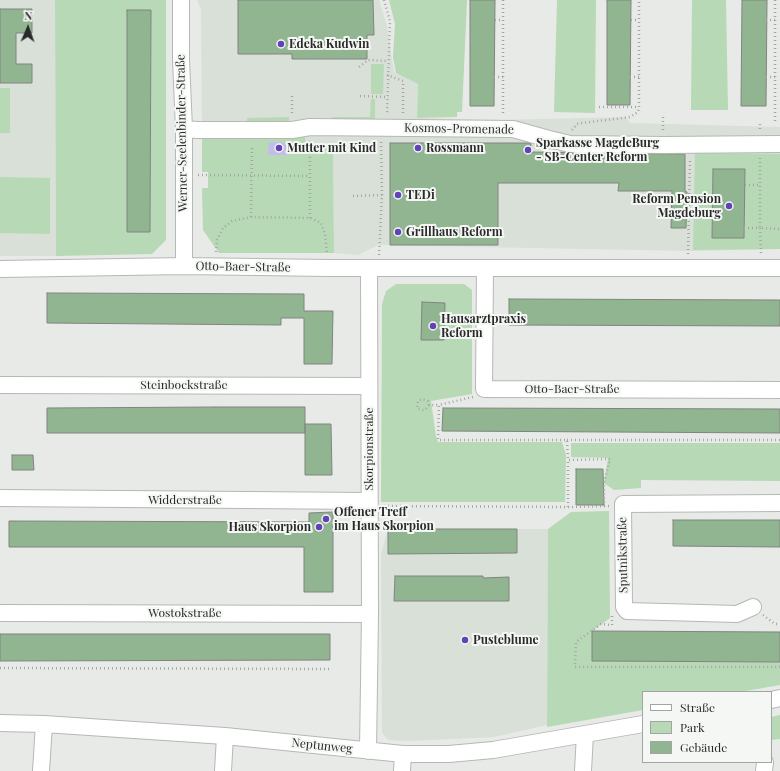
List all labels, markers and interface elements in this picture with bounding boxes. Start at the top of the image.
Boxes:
north arrow [8,8,48,48]
text: N [24,8,33,23]
place label: Edeka Kudwin [289,37,369,51]
marker: Edeka Kudwin [276,39,286,49]
street label: Werner-Seelenbinder-Straße [173,54,191,212]
street label: Kosmos-Promenade [404,121,514,137]
place label: Sparkasse MagdeBurg - SB-Center Reform [536,136,659,164]
place label: Mutter mit Kind [287,141,376,155]
place label: Rossmann [426,141,484,155]
marker: Mutter mit Kind [274,143,284,153]
marker: Rossmann [413,143,423,153]
marker: Sparkasse MagdeBurg - SB-Center Reform [523,145,533,155]
place label: TEDi [406,188,435,202]
marker: TEDi [393,190,403,200]
place label: Reform Pension Magdeburg [632,192,721,220]
marker: Reform Pension Magdeburg [724,201,734,211]
place label: Grillhaus Reform [406,225,503,239]
marker: Grillhaus Reform [393,227,403,237]
street label: Otto-Baer-Straße [195,259,291,275]
place label: Hausarztpraxis Reform [441,312,526,340]
marker: Hausarztpraxis Reform [428,321,438,331]
street label: Steinbockstraße [140,378,228,392]
street label: Otto-Baer-Straße [524,382,620,396]
street label: Skorpionstraße [362,408,376,490]
street label: Widderstraße [148,493,222,507]
place label: Offener Treff im Haus Skorpion [334,505,434,533]
marker: Offener Treff im Haus Skorpion [321,514,331,524]
street label: Sputnikstraße [615,517,631,593]
place label: Haus Skorpion [228,520,311,534]
marker: Haus Skorpion [314,522,324,532]
street label: Wostokstraße [148,606,222,620]
place label: Pusteblume [473,633,539,647]
marker: Pusteblume [460,635,470,645]
legend [642,691,772,763]
text: Straße [680,699,715,715]
text: Park [680,719,705,735]
street label: Neptunweg [291,736,353,756]
text: Gebäude [680,739,727,755]

